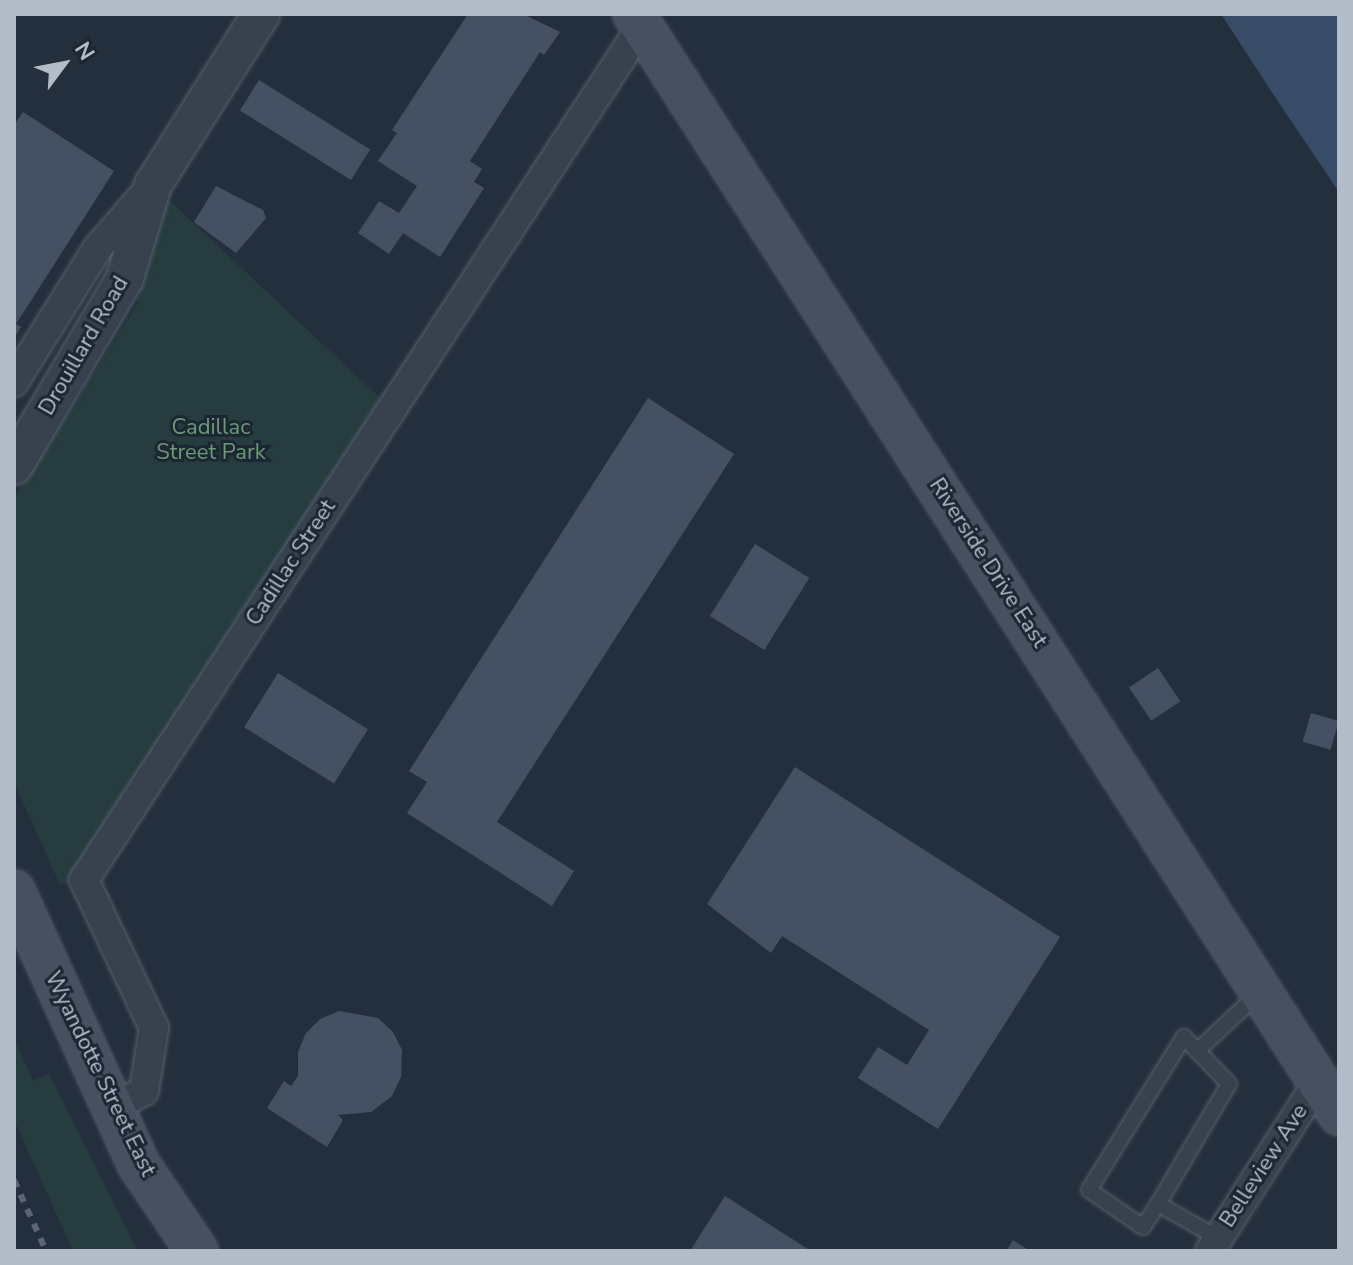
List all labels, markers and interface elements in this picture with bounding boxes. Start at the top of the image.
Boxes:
north arrow [24,24,104,104]
text: N [67,36,101,66]
street label: Drouillard Road [34,272,134,420]
park label: Cadillac Street Park [156,414,266,466]
street label: Riverside Drive East [923,473,1053,653]
street label: Cadillac Street [241,495,341,631]
street label: Wyandotte Street East [39,967,161,1181]
street label: Belleview Ave [1214,1099,1314,1233]

